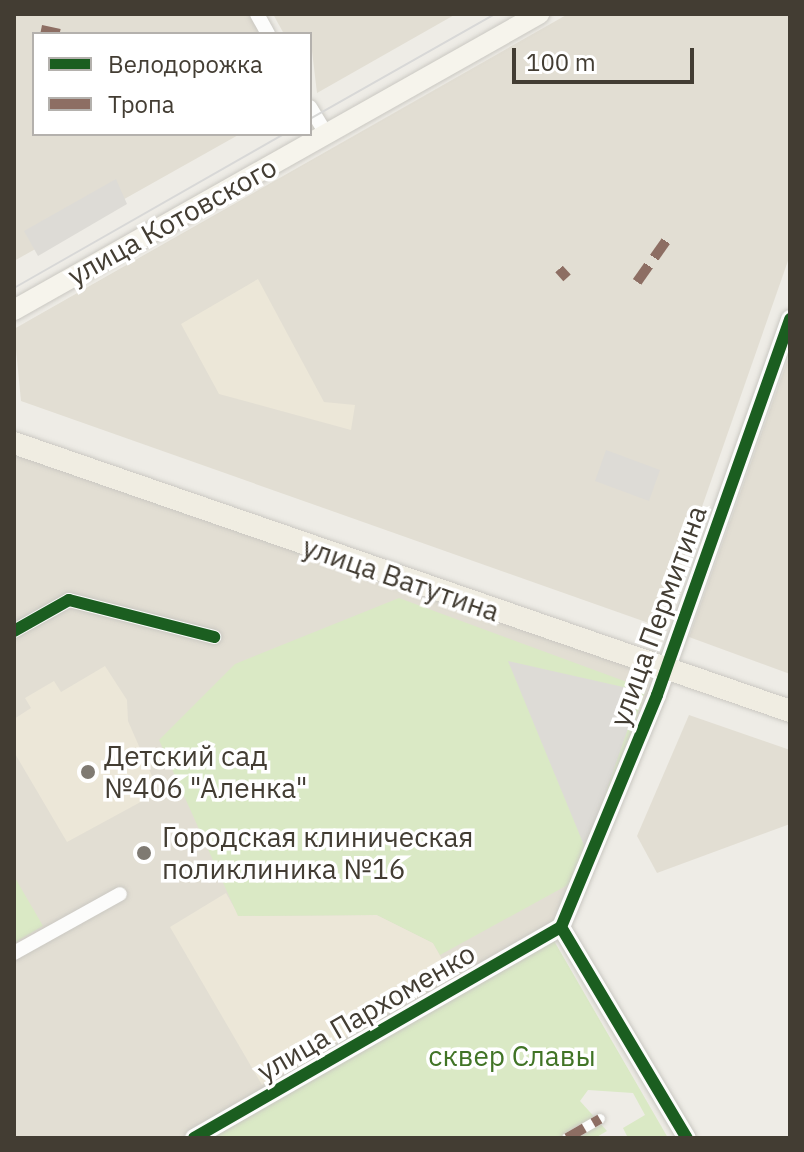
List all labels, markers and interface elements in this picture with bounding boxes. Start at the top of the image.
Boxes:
legend [32,32,312,136]
scale bar [516,32,698,82]
text: 100 m [526,46,596,78]
text: Велодорожка [108,48,263,80]
text: Тропа [108,88,175,120]
street label: улица Котовского [62,150,282,292]
street label: улица Пермитина [602,501,714,731]
street label: улица Ватутина [298,530,504,628]
place label: Детский сад №406 "Аленка" [104,739,307,805]
marker: Детский сад №406 "Аленка" [79,763,97,781]
place label: Городская клиническая поликлиника №16 [162,820,473,886]
marker: Городская клиническая поликлиника №16 [133,842,155,864]
street label: улица Пархоменко [251,936,481,1088]
park label: сквер Славы [428,1039,596,1073]

